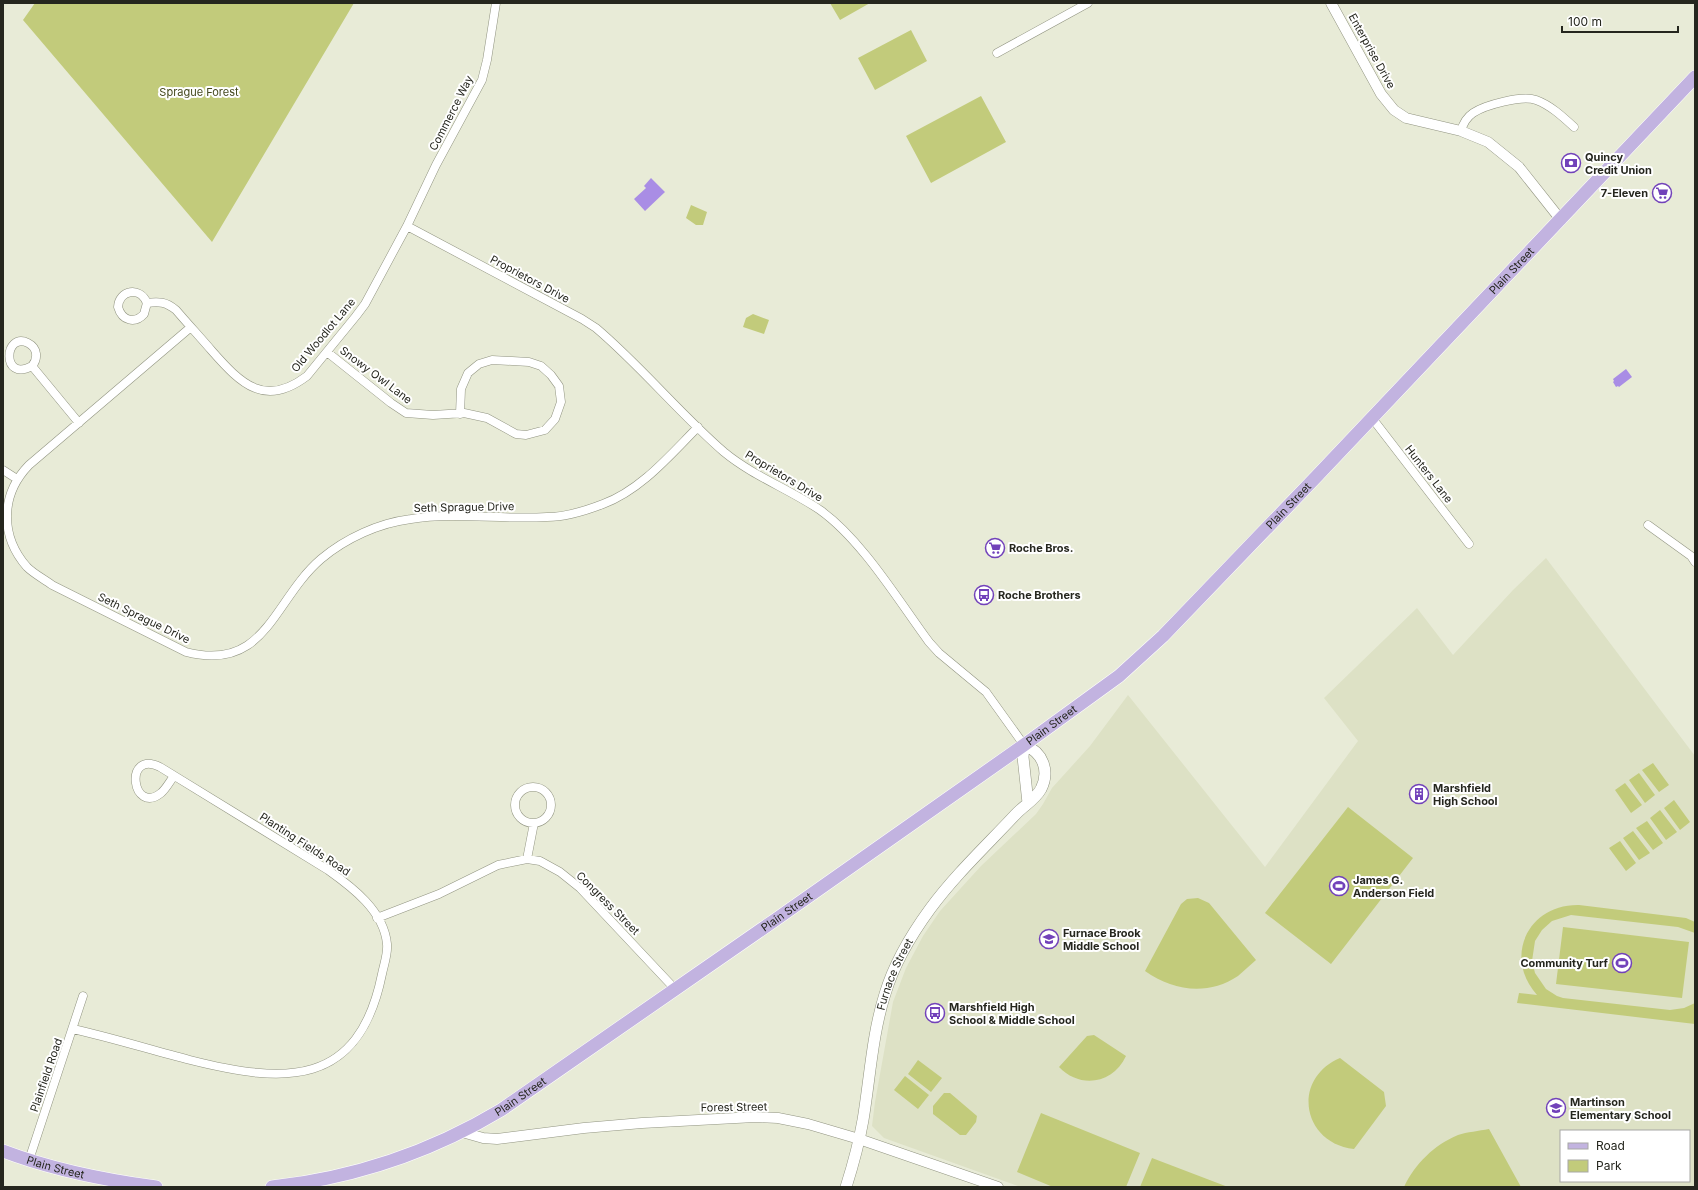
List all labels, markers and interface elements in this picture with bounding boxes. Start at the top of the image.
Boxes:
scale bar [1562,8,1678,34]
street label: Enterprise Drive [1346,11,1398,91]
text: 100 m [1568,14,1602,29]
street label: Commerce Way [426,73,476,153]
park label: Sprague Forest [159,85,239,99]
place label: Quincy Credit Union [1585,150,1652,177]
bank icon: Quincy Credit Union [1560,152,1582,174]
supermarket icon: 7-Eleven [1651,182,1673,204]
place label: 7-Eleven [1601,186,1648,200]
street label: Plain Street [1486,244,1537,297]
street label: Proprietors Drive [488,252,572,306]
street label: Old Woodlot Lane [288,295,358,375]
street label: Snowy Owl Lane [337,343,415,407]
street label: Hunters Lane [1402,442,1456,506]
street label: Proprietors Drive [743,447,825,505]
street label: Plain Street [1263,479,1314,532]
street label: Seth Sprague Drive [413,499,515,515]
supermarket icon: Roche Bros. [984,537,1006,559]
place label: Roche Bros. [1009,541,1073,555]
bus stop icon: Roche Brothers [973,584,995,606]
place label: Roche Brothers [998,588,1081,602]
street label: Seth Sprague Drive [96,590,192,646]
street label: Plain Street [1023,702,1080,748]
place label: Marshfield High School [1433,781,1498,808]
building icon: Marshfield High School [1408,783,1430,805]
street label: Planting Fields Road [257,809,353,879]
street label: Congress Street [573,868,643,938]
place label: James G. Anderson Field [1353,873,1434,900]
sports icon: James G. Anderson Field [1328,875,1350,897]
street label: Plain Street [758,889,815,935]
place label: Furnace Brook Middle School [1063,926,1141,953]
school or university icon: Furnace Brook Middle School [1038,928,1060,950]
street label: Furnace Street [874,936,916,1012]
sports icon: Community Turf [1611,952,1633,974]
place label: Community Turf [1520,956,1609,970]
place label: Marshfield High School & Middle School [949,1000,1075,1027]
bus stop icon: Marshfield High School & Middle School [924,1002,946,1024]
street label: Plainfield Road [27,1036,65,1114]
street label: Plain Street [492,1074,549,1119]
place label: Martinson Elementary School [1570,1095,1671,1122]
school or university icon: Martinson Elementary School [1545,1097,1567,1119]
street label: Forest Street [701,1099,768,1115]
legend [1560,1130,1690,1182]
text: Road [1596,1138,1625,1153]
street label: Plain Street [25,1153,86,1182]
text: Park [1596,1158,1622,1173]

